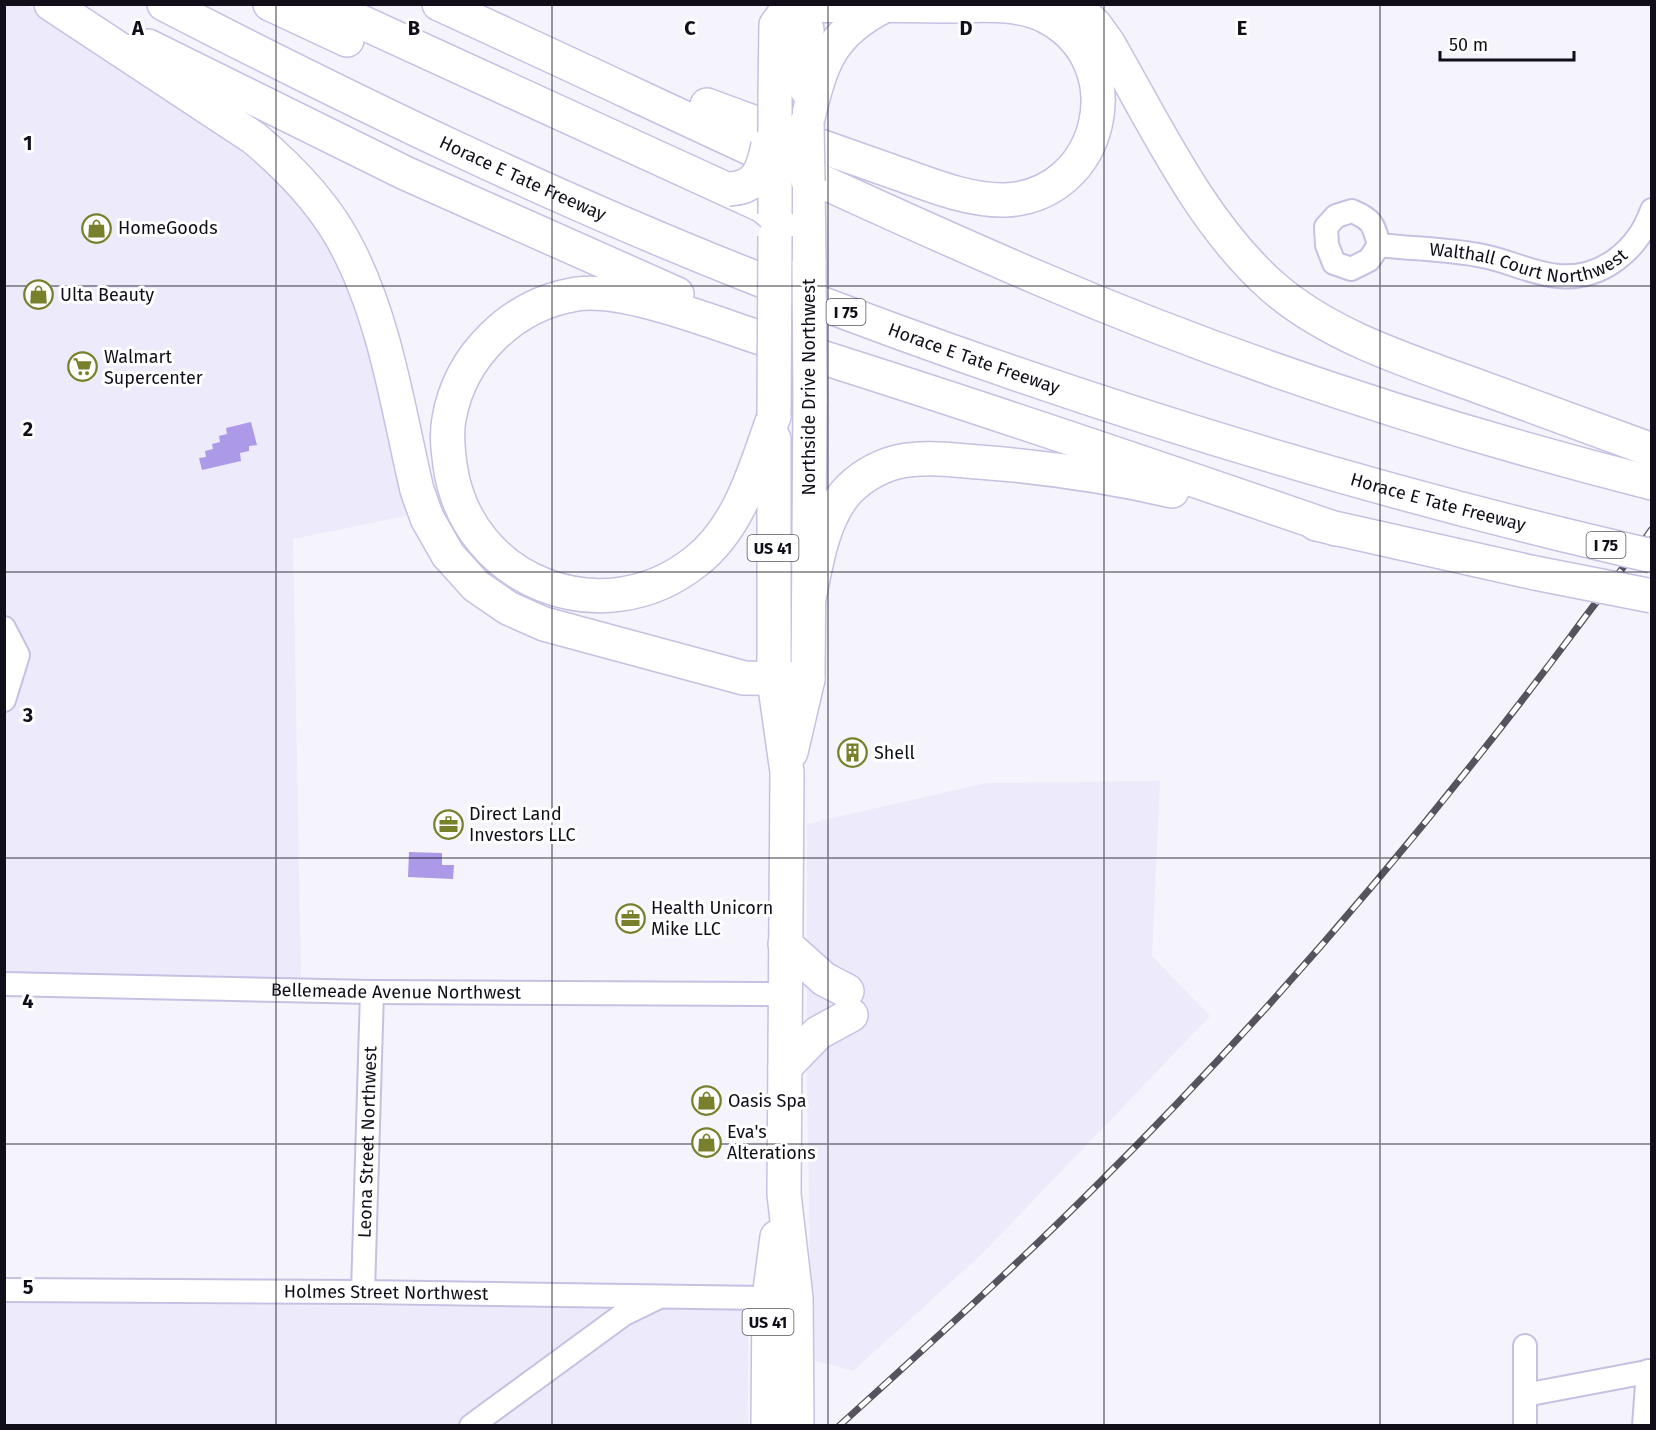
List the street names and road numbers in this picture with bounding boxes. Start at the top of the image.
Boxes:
street label: Horace E Tate Freeway [436,131,610,226]
street label: Walthall Court Northwest [1429,238,1632,287]
street label: Northside Drive Northwest [798,278,820,496]
road number: I 75 [826,299,866,325]
street label: Horace E Tate Freeway [885,318,1063,399]
street label: Horace E Tate Freeway [1348,468,1528,536]
road number: I 75 [1586,532,1626,558]
road number: US 41 [748,535,798,561]
street label: Bellemeade Avenue Northwest [271,979,522,1004]
street label: Leona Street Northwest [354,1045,381,1238]
street label: Holmes Street Northwest [284,1281,489,1305]
road number: US 41 [742,1309,794,1335]

